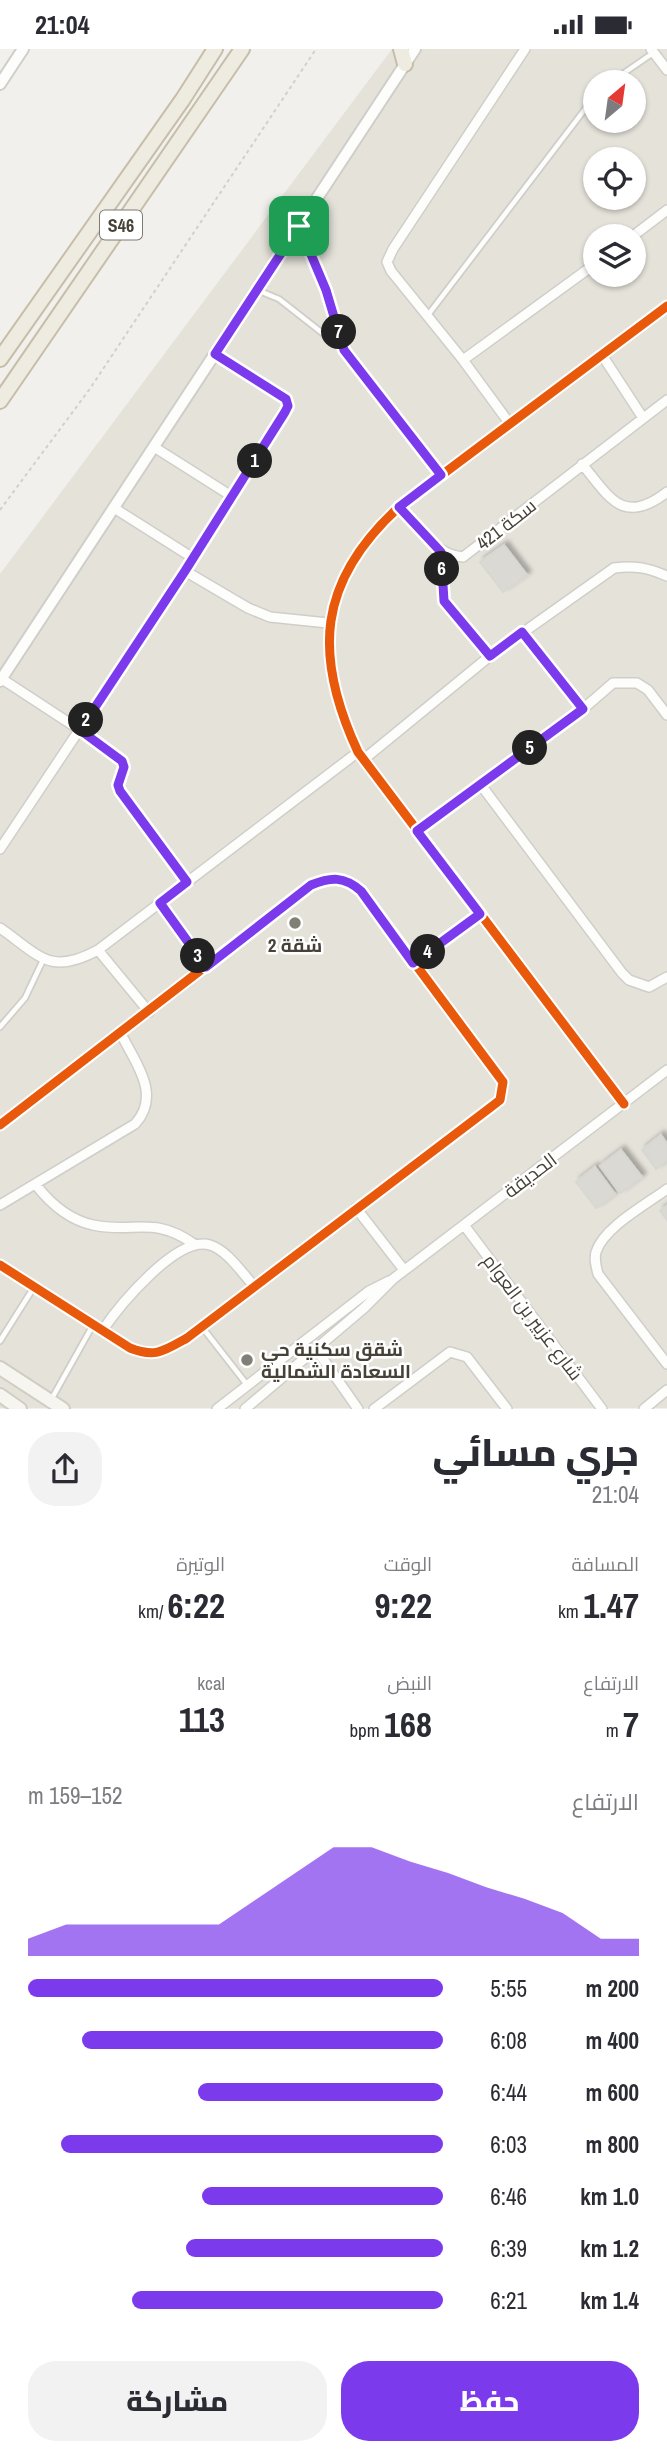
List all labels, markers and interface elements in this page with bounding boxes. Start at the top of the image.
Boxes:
text: 21:04 [35,7,90,42]
north arrow [583,70,646,133]
map controls [583,70,646,287]
button: locate [583,147,646,210]
pin [269,196,329,256]
icon: arrive [280,207,318,245]
road number: S46 [100,211,142,239]
button: layers [583,224,646,287]
pin: 7 [322,315,356,349]
text: 7 [334,318,343,344]
pin: 1 [238,443,272,479]
text: 1 [250,447,259,473]
street label: سكة 421 [471,492,541,556]
pin: 6 [424,552,460,587]
text: 6 [437,555,446,581]
pin: 2 [68,703,104,737]
text: 2 [81,706,90,732]
pin: 5 [512,731,548,765]
text: 5 [525,734,534,760]
marker: شقة 2 [287,915,303,931]
place label: شقة 2 [268,932,322,958]
pin: 4 [410,935,446,969]
text: 4 [423,938,432,964]
pin: 3 [180,939,216,974]
text: 3 [193,942,202,968]
street label: الحديقة [498,1147,562,1203]
street label: شارع عزبير بن العوام [476,1249,589,1386]
place label: شقق سكنية حي السعادة الشمالية [261,1336,411,1384]
marker: شقق سكنية حي السعادة الشمالية [239,1352,255,1368]
text: جري مسائي [432,1427,639,1478]
button: share [28,1432,102,1506]
text: 21:04 [592,1479,639,1510]
text: الوتيرة [176,1551,225,1577]
text: الوقت [384,1551,432,1577]
text: المسافة [571,1551,639,1577]
text: 6:22 [168,1582,225,1629]
text: 9:22 [375,1582,432,1629]
text: 1.47 [583,1582,639,1629]
text: /km [138,1598,168,1624]
text: km [558,1598,583,1624]
text: kcal [197,1670,225,1696]
text: النبض [387,1670,432,1696]
text: الارتفاع [583,1670,639,1696]
text: 113 [179,1696,225,1743]
text: 168 [384,1701,432,1748]
text: 7 [623,1701,639,1748]
text: bpm [349,1717,384,1743]
text: m [606,1717,623,1743]
text: 152–159 m [28,1780,122,1811]
text: الارتفاع [572,1786,639,1817]
text: 5:55 [490,1973,527,2004]
text: 200 m [586,1973,639,2004]
text: 6:08 [490,2025,527,2056]
text: 400 m [586,2025,639,2056]
text: 6:44 [490,2077,527,2108]
text: 600 m [586,2077,639,2108]
text: 6:03 [490,2129,527,2160]
text: 800 m [586,2129,639,2160]
text: 6:46 [490,2181,527,2212]
text: 1.0 km [580,2181,639,2212]
text: 6:39 [490,2233,527,2264]
text: 1.2 km [580,2233,639,2264]
text: 6:21 [490,2285,527,2316]
text: 1.4 km [580,2285,639,2316]
button: مشاركة [28,2361,327,2441]
button: حفظ [341,2361,639,2441]

